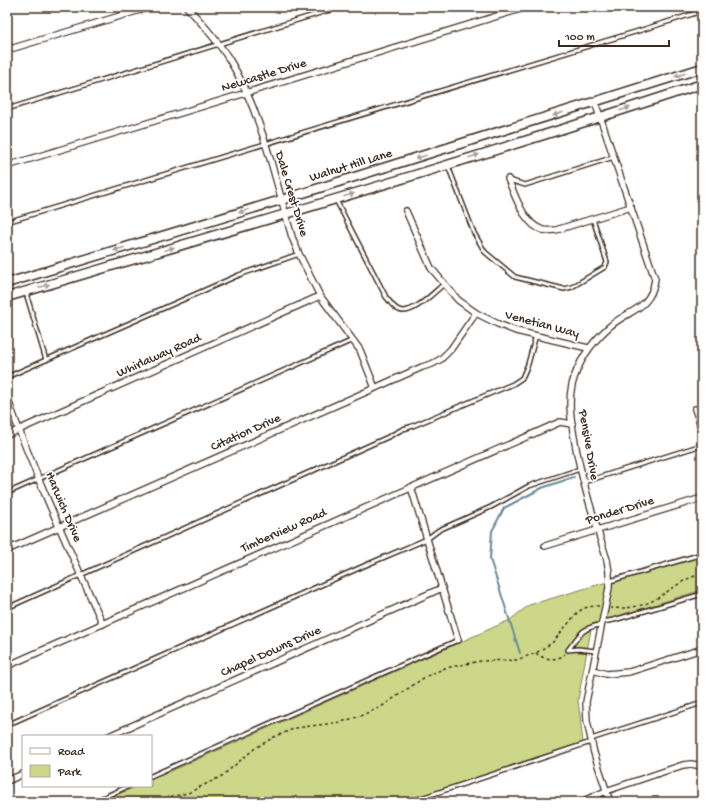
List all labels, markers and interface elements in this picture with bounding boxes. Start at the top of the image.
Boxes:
scale bar [559,22,669,48]
text: 100 m [564,31,595,45]
street label: Newcastle Drive [220,56,309,96]
one-way arrow [674,72,686,78]
one-way arrow [619,106,631,112]
one-way arrow [552,111,564,117]
street label: Walnut Hill Lane [308,146,394,186]
street label: Dale Crest Drive [271,149,311,239]
one-way arrow [468,153,480,159]
one-way arrow [414,154,426,160]
one-way arrow [344,191,356,197]
one-way arrow [237,208,249,214]
one-way arrow [113,246,125,252]
one-way arrow [163,246,175,252]
one-way arrow [39,283,51,289]
street label: Venetian Way [502,308,581,342]
street label: Whirlaway Road [115,330,205,381]
street label: Pensive Drive [574,407,602,482]
street label: Citation Drive [209,411,284,455]
street label: Harwich Drive [41,470,85,545]
street label: Ponder Drive [583,493,656,529]
street label: Timberview Road [238,505,330,557]
street label: Chapel Downs Drive [219,623,324,681]
legend [22,735,152,787]
text: Road [58,746,85,760]
text: Park [57,766,83,780]

